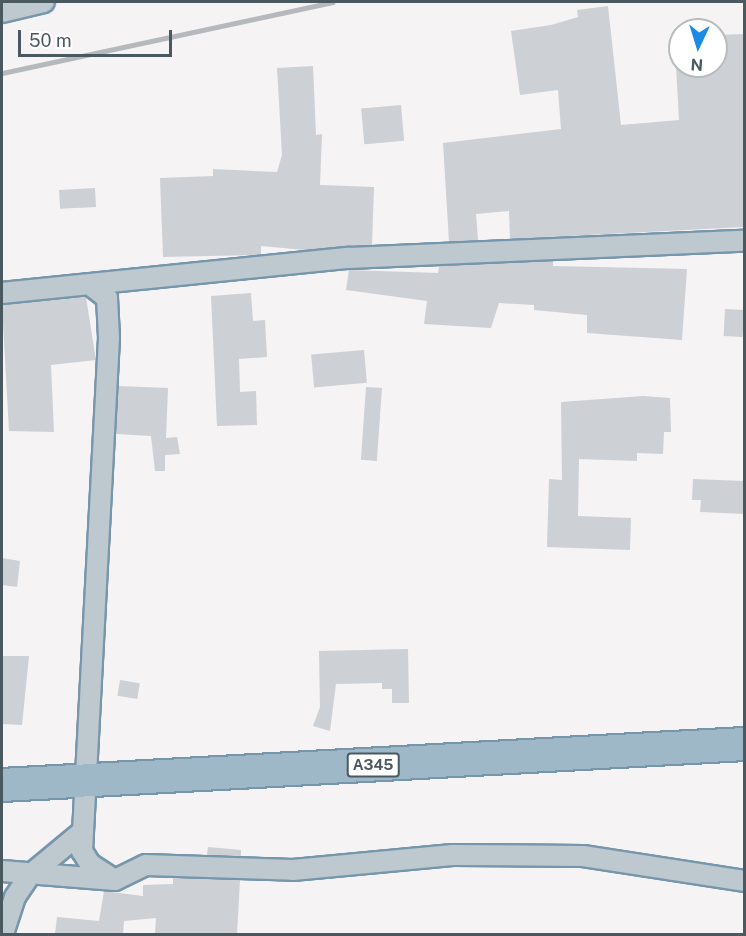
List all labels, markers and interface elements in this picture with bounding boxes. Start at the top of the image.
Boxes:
scale bar [21,18,176,56]
north arrow [668,18,728,78]
text: 50 m [29,30,72,51]
text: N [690,55,704,74]
road number: A345 [346,753,400,777]

